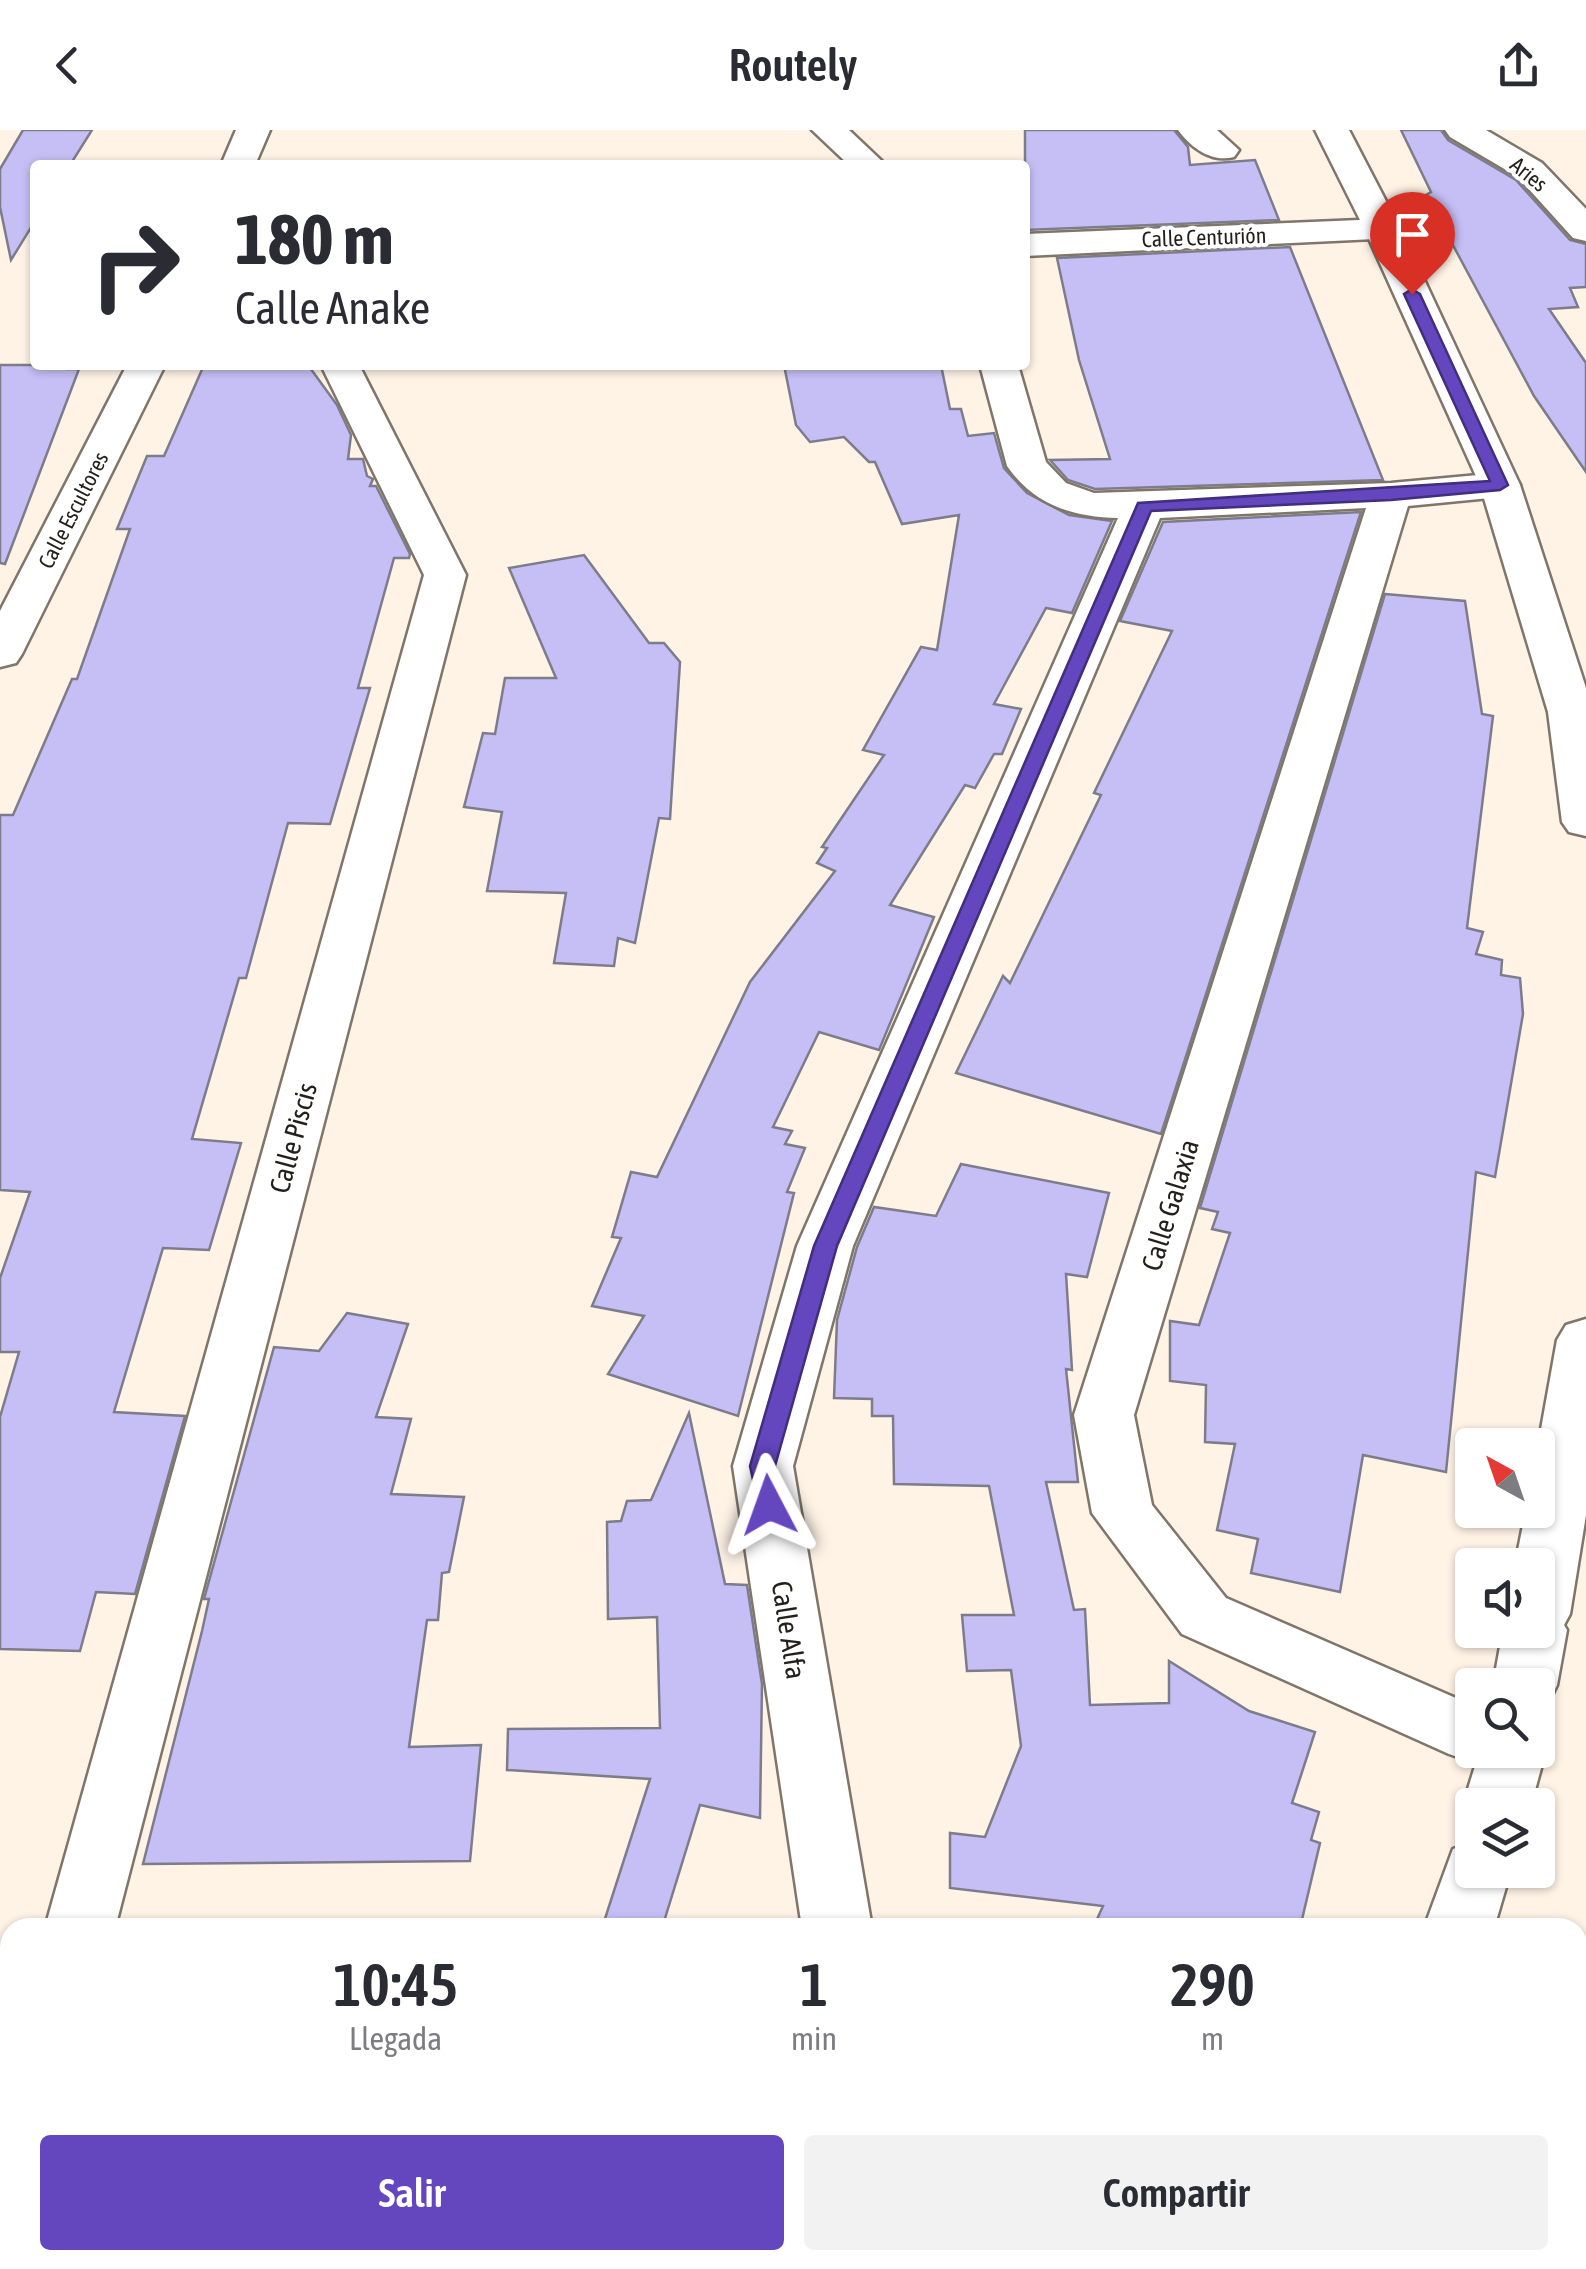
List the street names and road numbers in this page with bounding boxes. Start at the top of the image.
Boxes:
street label: Aries [1505,151,1553,197]
street label: Calle Centurión [1141,222,1267,252]
street label: Calle Escultores [33,447,114,572]
street label: Calle Piscis [263,1079,323,1197]
street label: Calle Galaxia [1135,1135,1205,1275]
street label: Calle Alfa [765,1579,813,1681]

